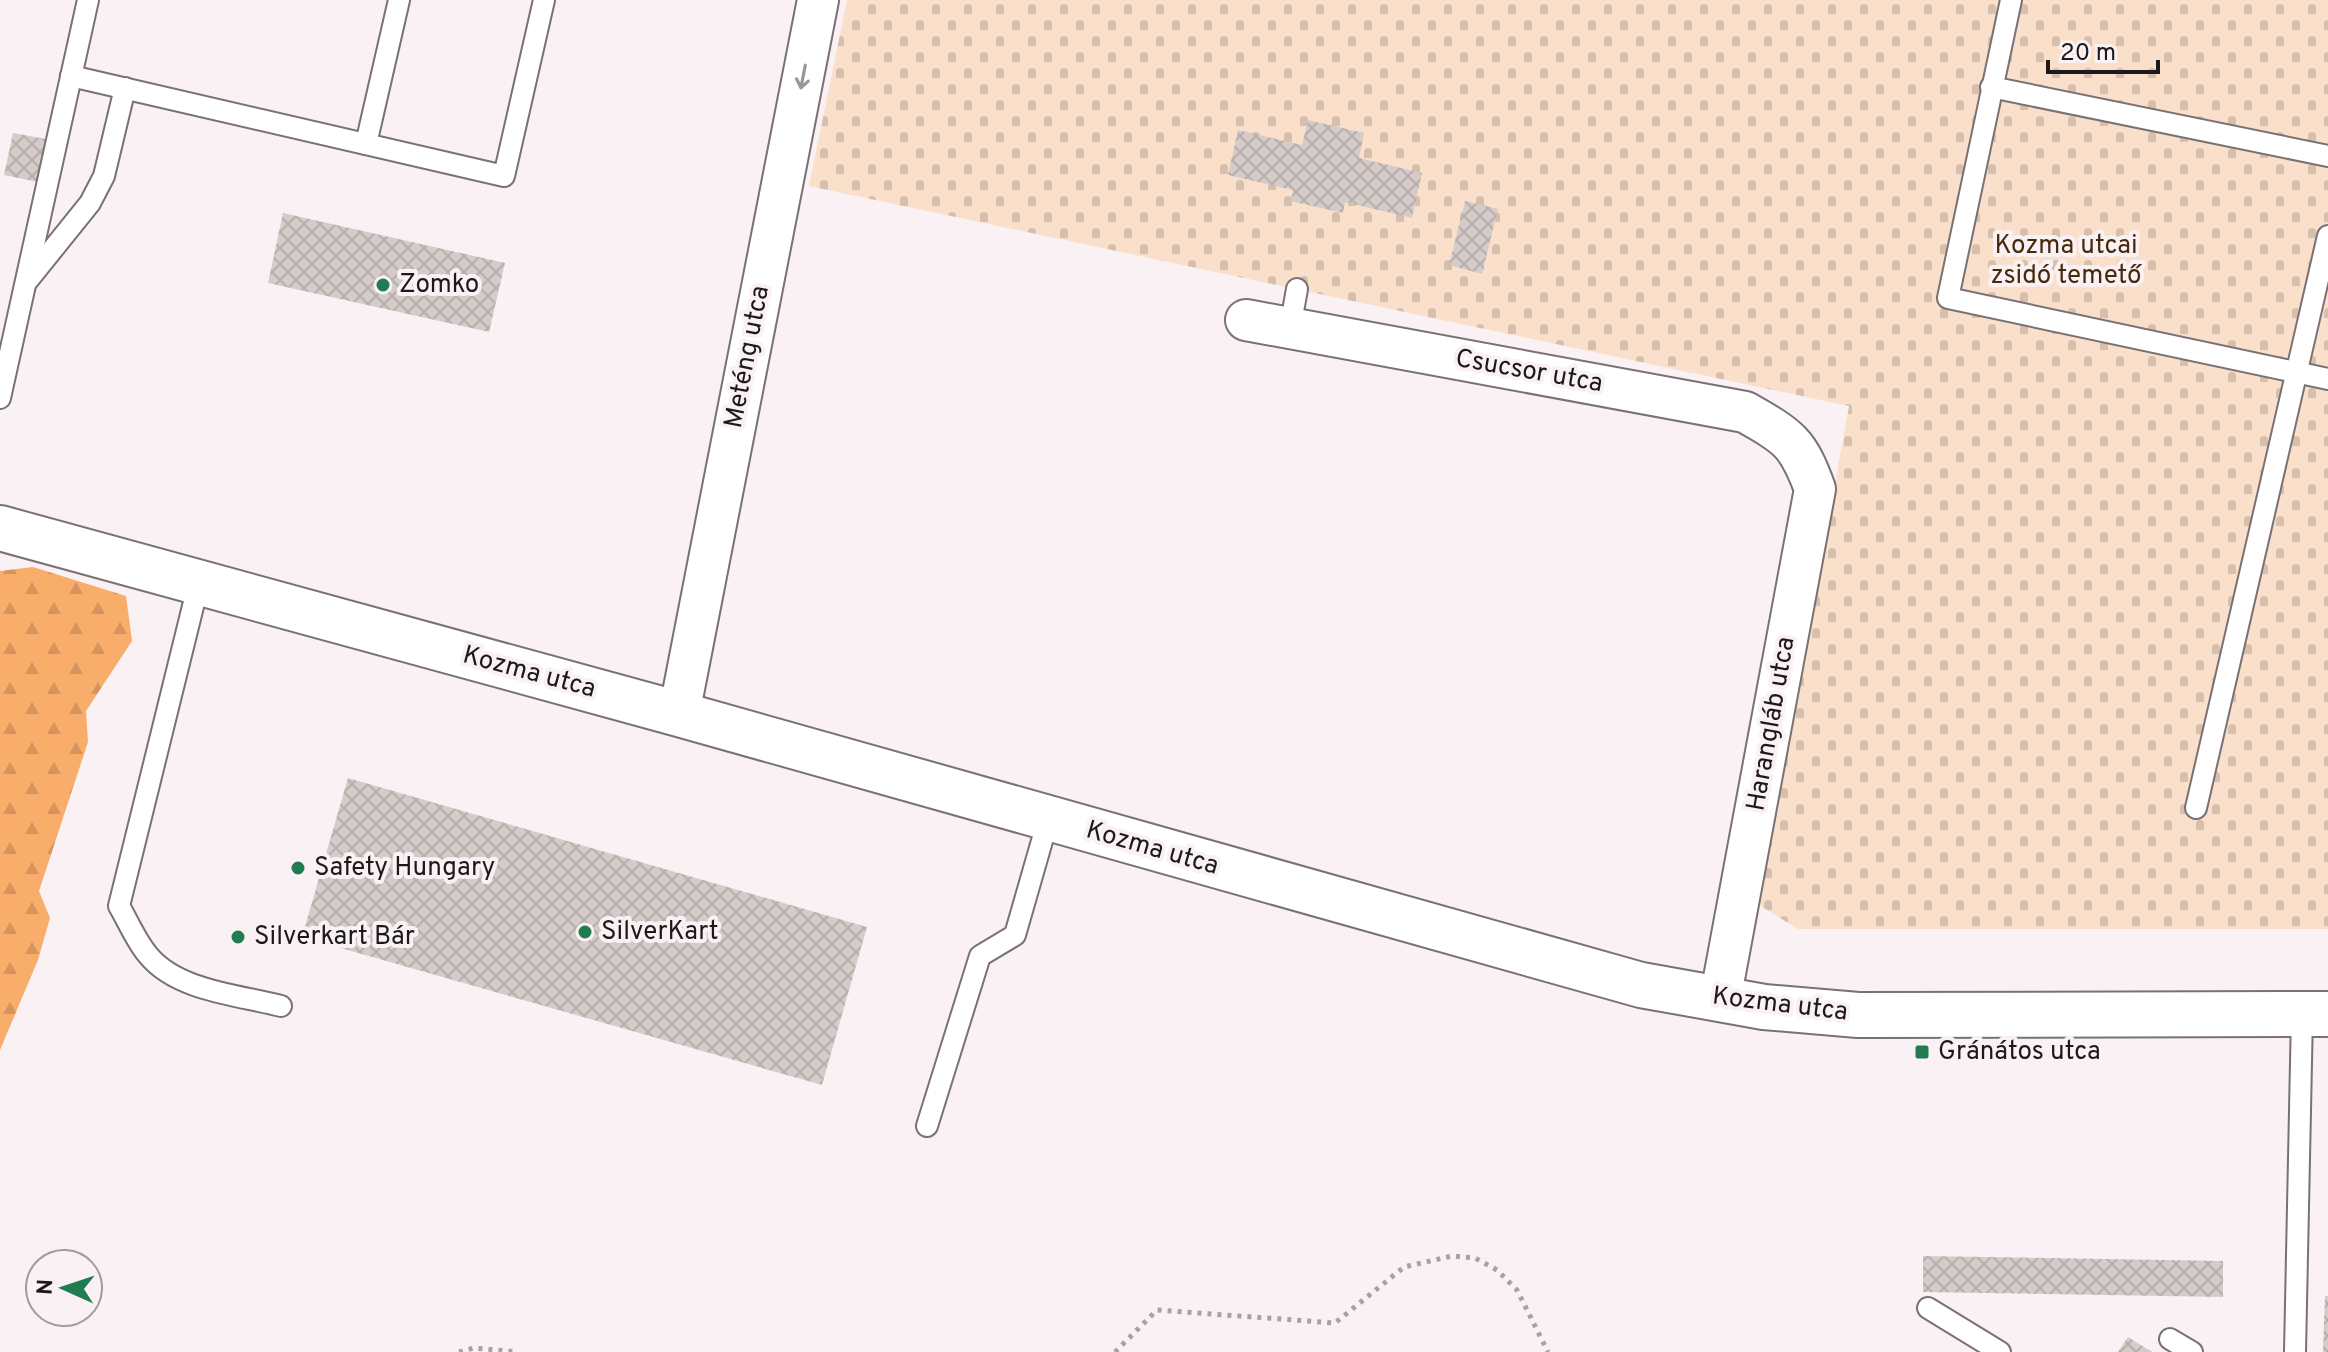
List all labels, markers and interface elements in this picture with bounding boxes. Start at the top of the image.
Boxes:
scale bar [2048,24,2158,74]
text: 20 m [2060,39,2116,69]
one-way arrow [795,63,810,89]
park label: Kozma utcai zsidó temető [1991,230,2143,293]
place label: Zomko [399,269,479,302]
marker: Zomko [374,276,392,294]
street label: Meténg utca [718,283,778,431]
street label: Csucsor utca [1453,343,1605,401]
street label: Harangláb utca [1740,634,1804,814]
street label: Kozma utca [459,639,599,707]
street label: Kozma utca [1082,814,1222,884]
place label: Safety Hungary [314,852,495,885]
marker: Safety Hungary [289,859,307,877]
place label: SilverKart [601,916,719,949]
place label: Silverkart Bár [254,921,415,954]
marker: SilverKart [576,923,594,941]
marker: Silverkart Bár [229,928,247,946]
street label: Kozma utca [1710,980,1850,1030]
place label: Gránátos utca [1938,1036,2101,1069]
marker: Gránátos utca [1913,1043,1931,1061]
north arrow [24,1248,104,1328]
text: N [33,1278,60,1296]

